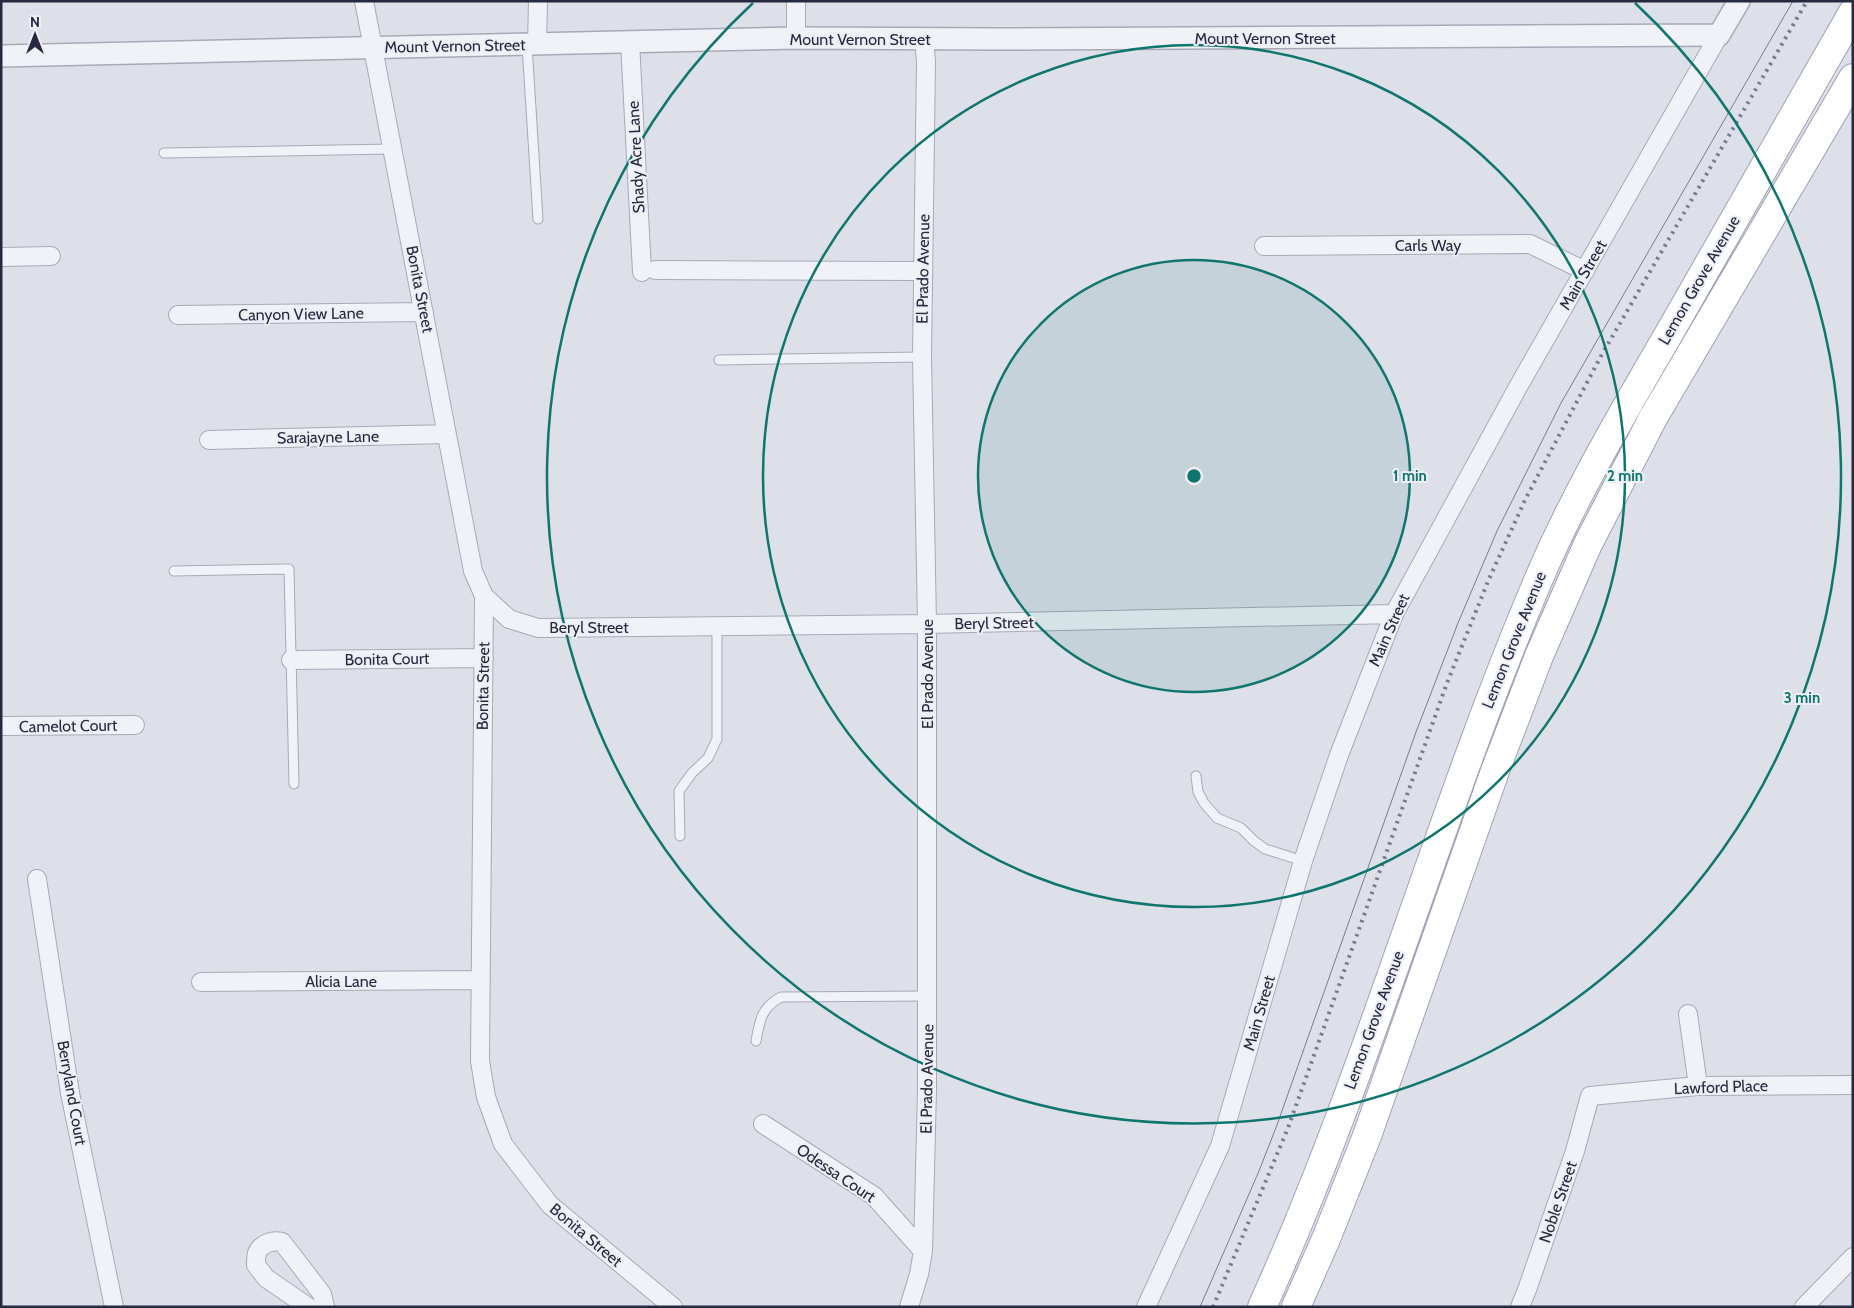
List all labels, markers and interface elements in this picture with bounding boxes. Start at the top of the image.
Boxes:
north arrow [10,10,60,60]
text: N [30,13,40,31]
street label: Mount Vernon Street [1194,29,1336,48]
street label: Mount Vernon Street [789,30,931,49]
street label: Mount Vernon Street [384,35,526,57]
street label: Shady Acre Lane [624,100,648,214]
street label: Lemon Grove Avenue [1654,212,1744,348]
street label: El Prado Avenue [913,214,933,324]
street label: Carls Way [1395,236,1461,255]
street label: Main Street [1555,236,1611,313]
street label: Bonita Street [402,244,438,335]
street label: Canyon View Lane [238,303,364,325]
street label: Sarajayne Lane [277,427,379,447]
centre of rings [1185,467,1203,485]
text: 1 min [1393,467,1427,485]
text: 2 min [1607,467,1643,485]
street label: Lemon Grove Avenue [1478,569,1550,711]
street label: Main Street [1365,590,1414,669]
street label: Beryl Street [954,613,1034,633]
street label: Beryl Street [549,618,629,637]
street label: El Prado Avenue [918,619,937,729]
street label: Bonita Street [473,641,493,730]
street label: Bonita Court [345,649,430,669]
text: 3 min [1784,689,1820,707]
street label: Camelot Court [19,716,118,736]
street label: Lemon Grove Avenue [1340,948,1408,1092]
street label: Alicia Lane [305,972,377,991]
street label: Main Street [1239,972,1279,1053]
street label: El Prado Avenue [917,1024,937,1134]
street label: Berryland Court [53,1039,91,1147]
street label: Lawford Place [1674,1076,1768,1098]
street label: Odessa Court [793,1140,880,1207]
street label: Noble Street [1535,1158,1581,1245]
street label: Bonita Street [546,1199,626,1271]

